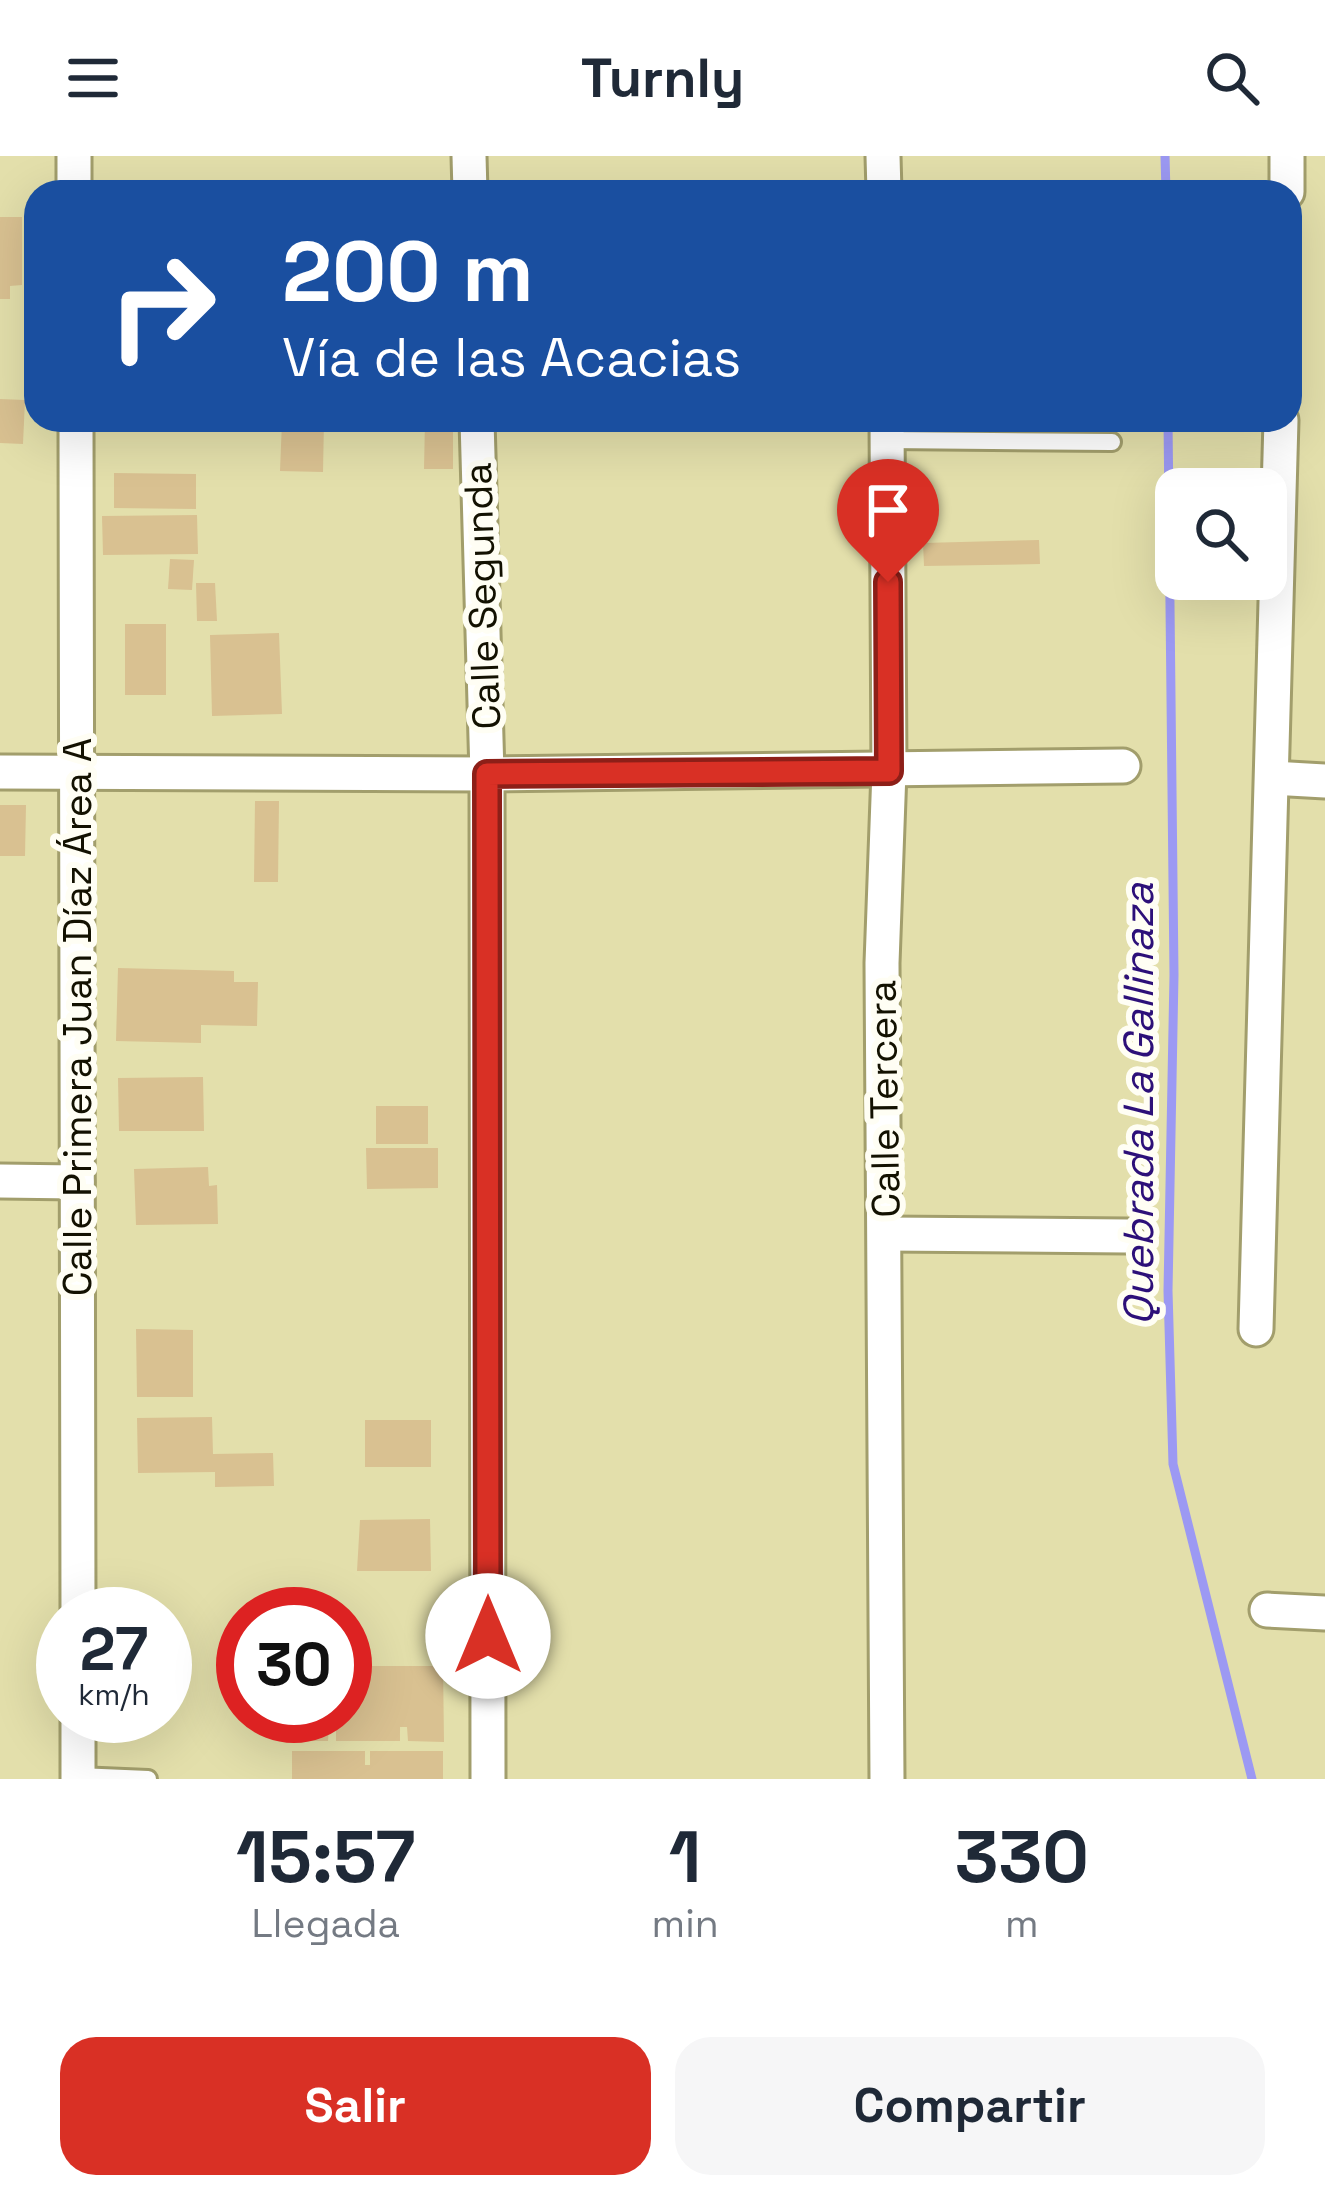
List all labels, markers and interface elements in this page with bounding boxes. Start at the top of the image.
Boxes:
text: Turnly [581,44,744,113]
icon: menu [60,45,126,111]
icon: search [1199,45,1265,111]
text: 200 m [282,218,534,326]
icon: right [84,228,240,384]
text: Vía de las Acacias [282,323,741,392]
pin [837,459,939,582]
street label: Calle Segunda [453,462,511,730]
map controls [1155,468,1287,600]
button: search [1155,468,1287,600]
icon: arrive [855,477,921,543]
street label: Calle Primera Juan Díaz Área A [53,738,102,1296]
water label: Quebrada La Gallinaza [1112,882,1165,1325]
street label: Calle Tercera [857,980,911,1218]
position arrow [425,1573,551,1699]
speed limit sign: 30 [216,1587,372,1743]
text: 27 [80,1611,148,1688]
text: km/h [78,1675,150,1714]
text: 15:57 [236,1811,416,1903]
text: 1 [669,1811,701,1903]
text: 330 [955,1811,1089,1903]
text: Llegada [252,1899,400,1948]
text: min [652,1899,719,1948]
text: m [1005,1899,1039,1948]
button: Salir [60,2037,651,2175]
button: Compartir [675,2037,1265,2175]

